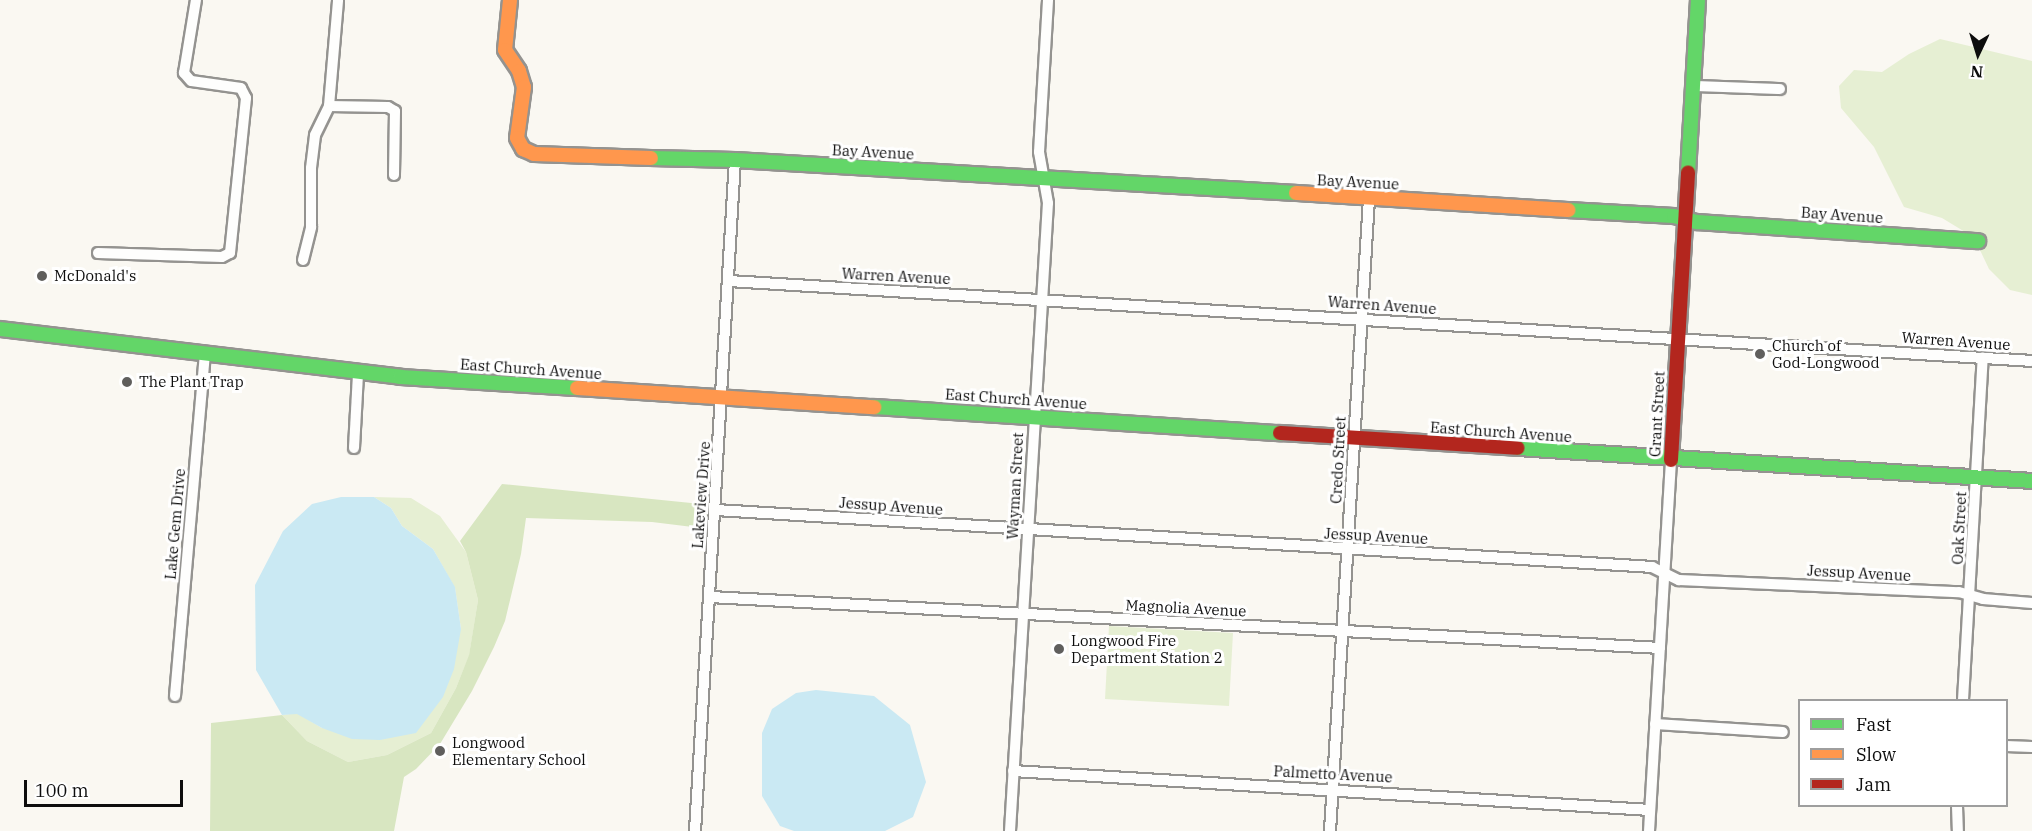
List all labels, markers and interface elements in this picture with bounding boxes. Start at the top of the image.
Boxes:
north arrow [1948,24,2008,84]
text: N [1970,62,1984,82]
street label: Bay Avenue [831,141,915,163]
street label: Bay Avenue [1316,171,1400,193]
street label: Bay Avenue [1800,203,1884,227]
street label: Warren Avenue [841,264,951,288]
place label: McDonald's [54,267,136,285]
marker: McDonald's [35,269,49,283]
street label: Warren Avenue [1327,292,1437,318]
street label: Warren Avenue [1901,328,2011,354]
place label: Church of God-Longwood [1772,336,1880,371]
marker: Church of God-Longwood [1753,347,1767,361]
street label: East Church Avenue [459,355,603,383]
street label: Grant Street [1646,371,1668,457]
place label: The Plant Trap [139,373,244,391]
marker: The Plant Trap [120,375,134,389]
street label: East Church Avenue [944,385,1088,413]
street label: Credo Street [1327,416,1349,504]
street label: East Church Avenue [1429,418,1573,446]
street label: Wayman Street [1003,432,1027,540]
street label: Lakeview Drive [688,441,714,549]
street label: Lake Gem Drive [161,468,189,580]
street label: Oak Street [1948,491,1970,565]
street label: Jessup Avenue [839,493,943,519]
street label: Jessup Avenue [1324,524,1428,548]
street label: Jessup Avenue [1807,561,1911,585]
street label: Magnolia Avenue [1125,596,1247,620]
place label: Longwood Fire Department Station 2 [1071,631,1223,666]
marker: Longwood Fire Department Station 2 [1052,642,1066,656]
legend [1798,699,2008,807]
text: Fast [1856,713,1891,736]
place label: Longwood Elementary School [452,733,586,768]
text: Slow [1856,743,1896,766]
marker: Longwood Elementary School [433,744,447,758]
street label: Palmetto Avenue [1273,762,1393,786]
scale bar [27,768,186,806]
text: Jam [1856,773,1891,796]
text: 100 m [35,779,89,802]

